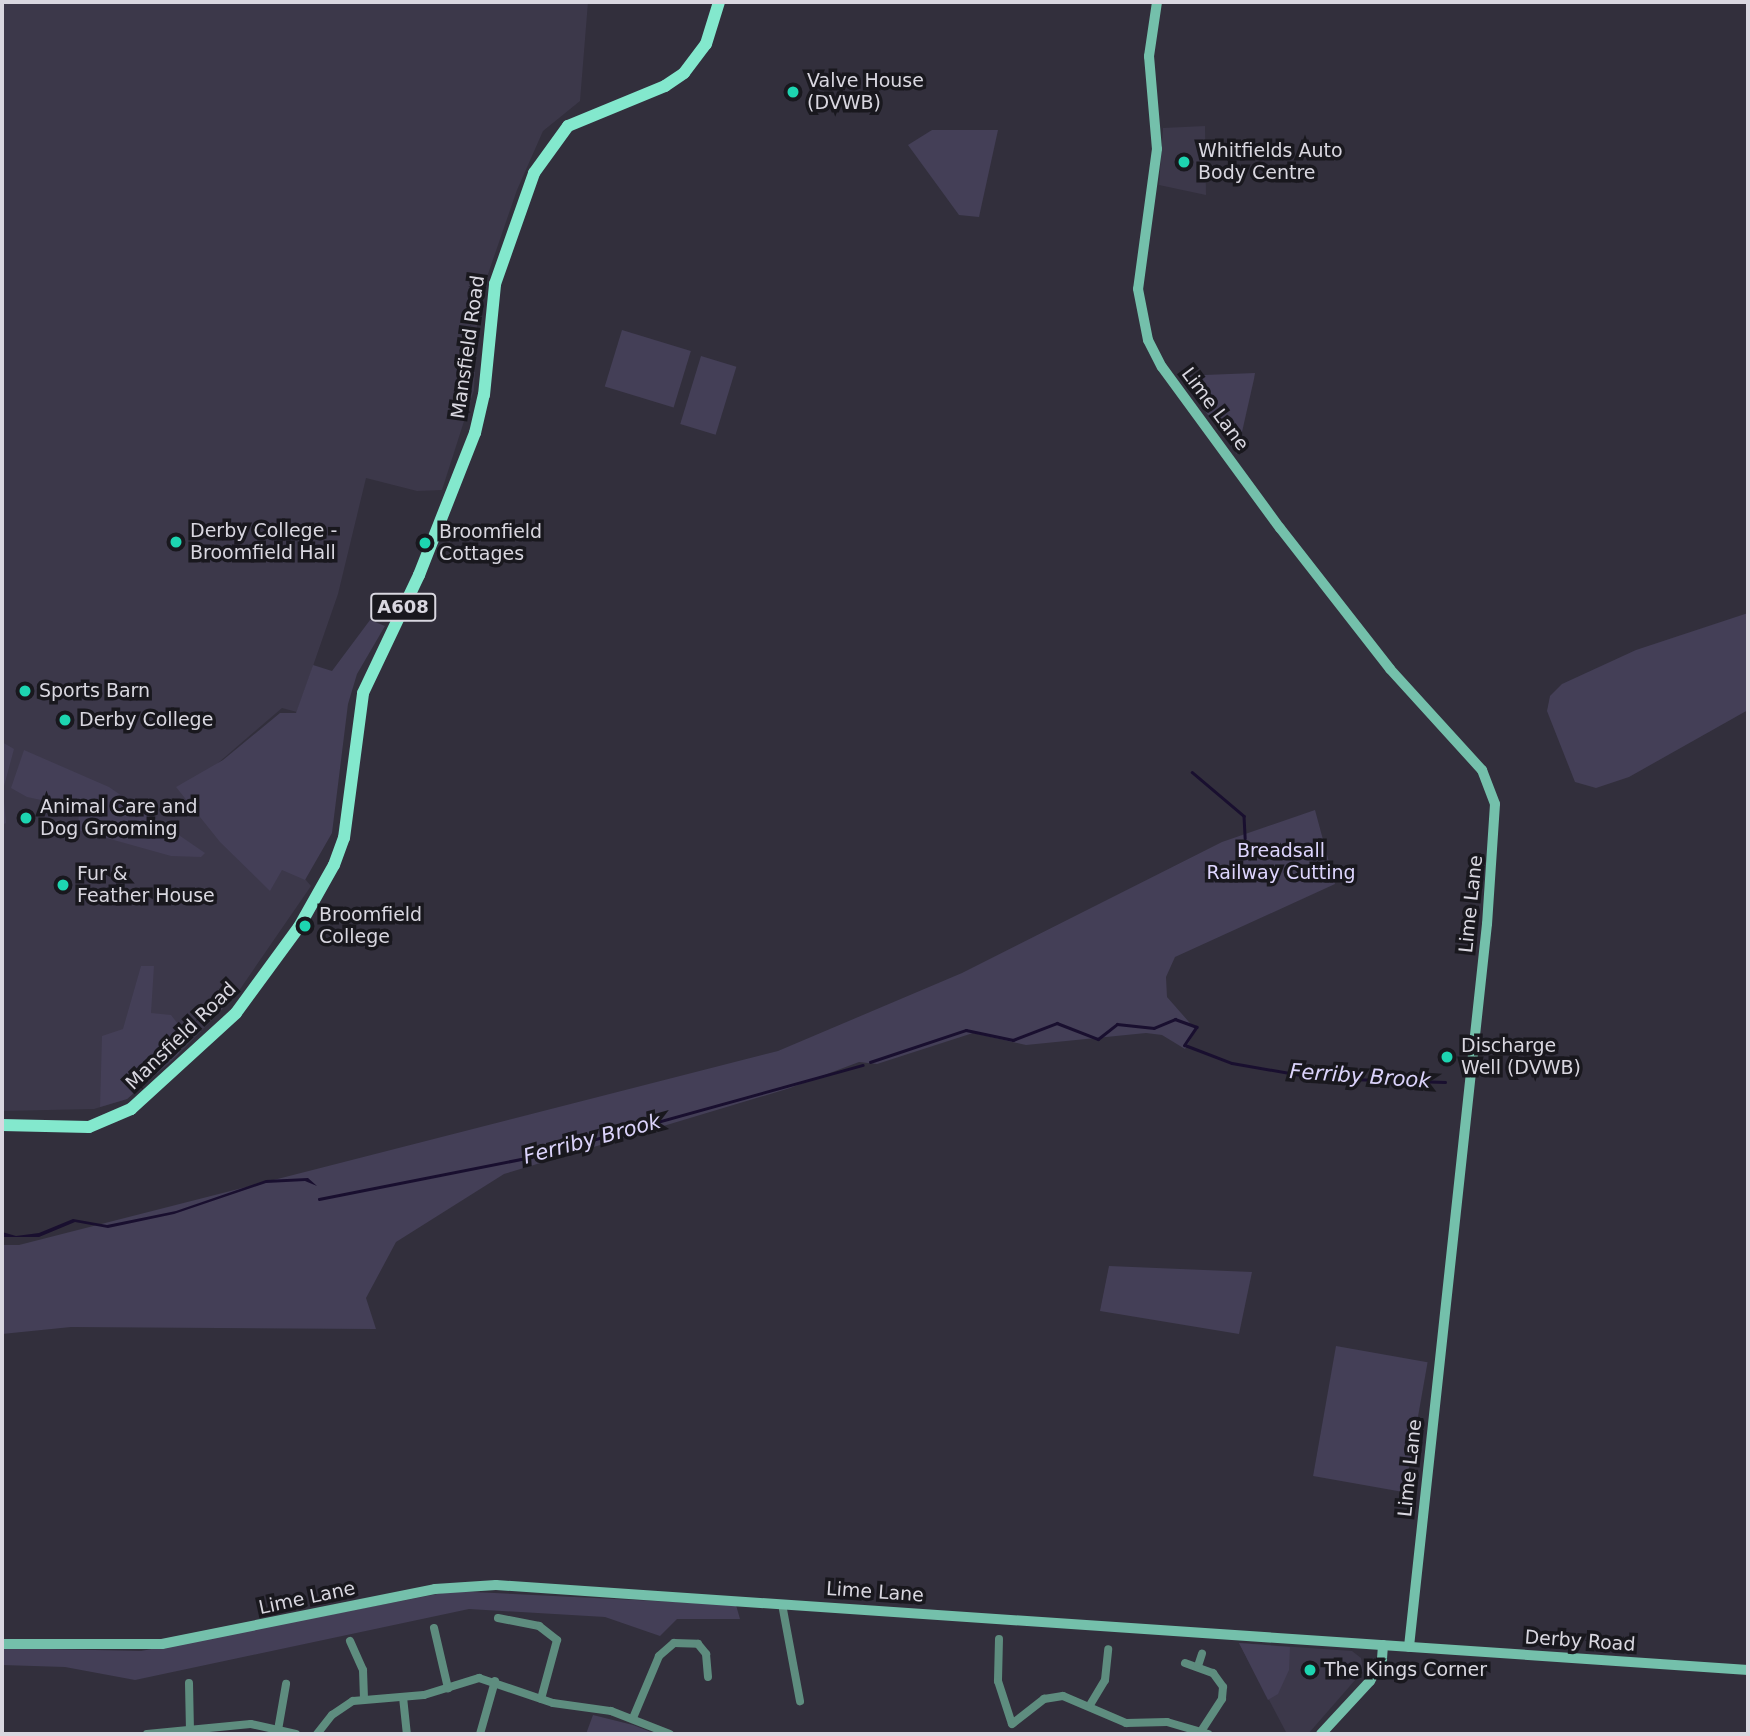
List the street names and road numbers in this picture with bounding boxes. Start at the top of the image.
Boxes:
street label: Mansfield Road [447,274,489,420]
street label: Lime Lane [1176,363,1254,455]
road number: A608 [370,592,436,622]
street label: Lime Lane [1455,854,1487,954]
street label: Mansfield Road [121,978,241,1094]
street label: Lime Lane [1394,1418,1426,1518]
street label: Lime Lane [257,1577,357,1619]
street label: Lime Lane [825,1577,925,1607]
street label: Derby Road [1524,1626,1636,1656]

